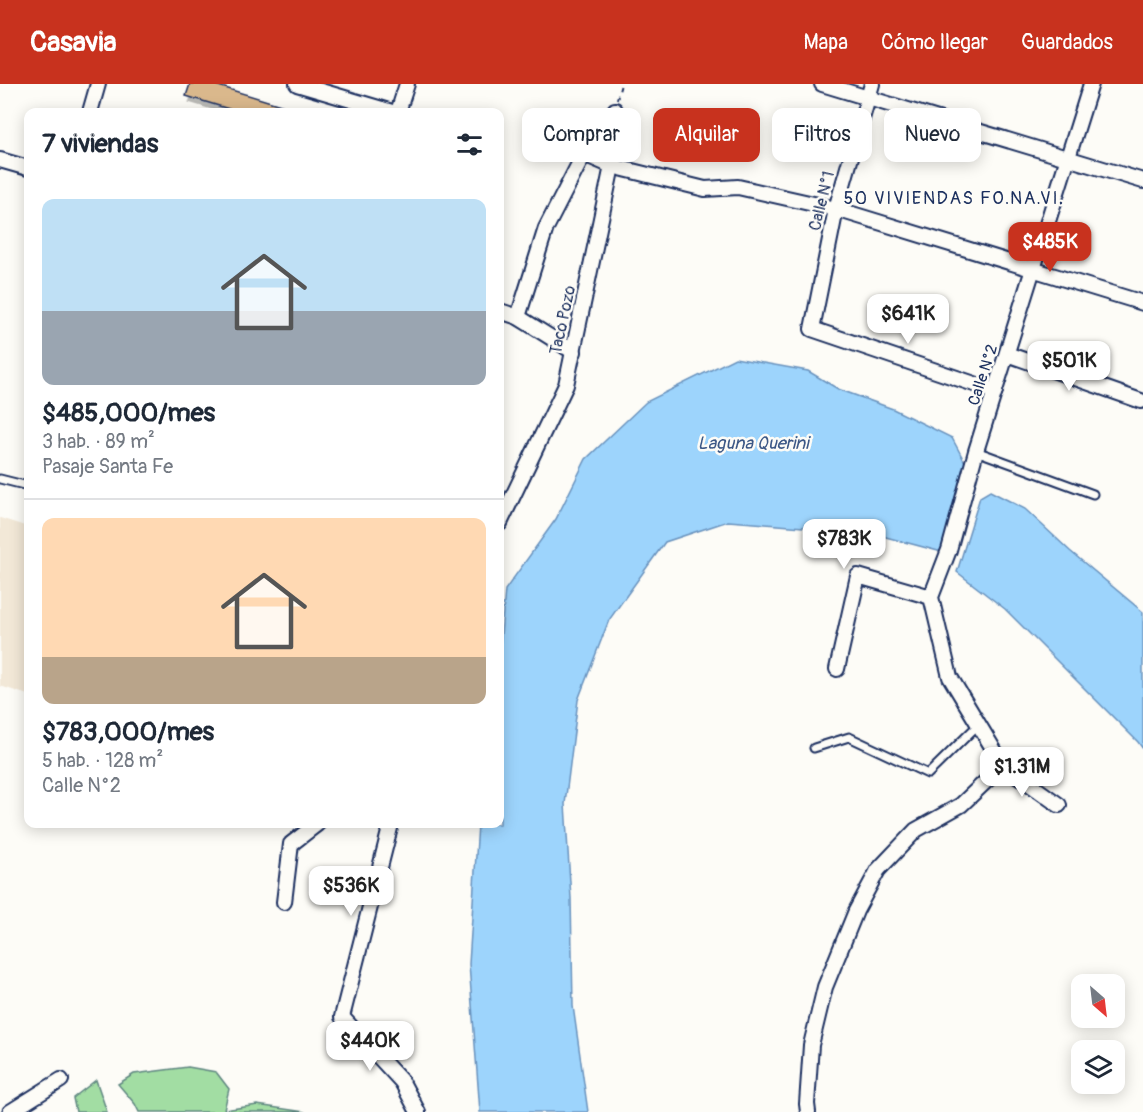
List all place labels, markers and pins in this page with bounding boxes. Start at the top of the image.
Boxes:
pin: $485K [1008,222,1092,273]
pin: $641K [866,294,950,345]
pin: $501K [1027,341,1111,392]
pin: $783K [802,519,886,570]
pin: $1.31M [973,747,1071,798]
pin: $536K [309,866,393,917]
pin: $440K [328,1021,412,1072]

